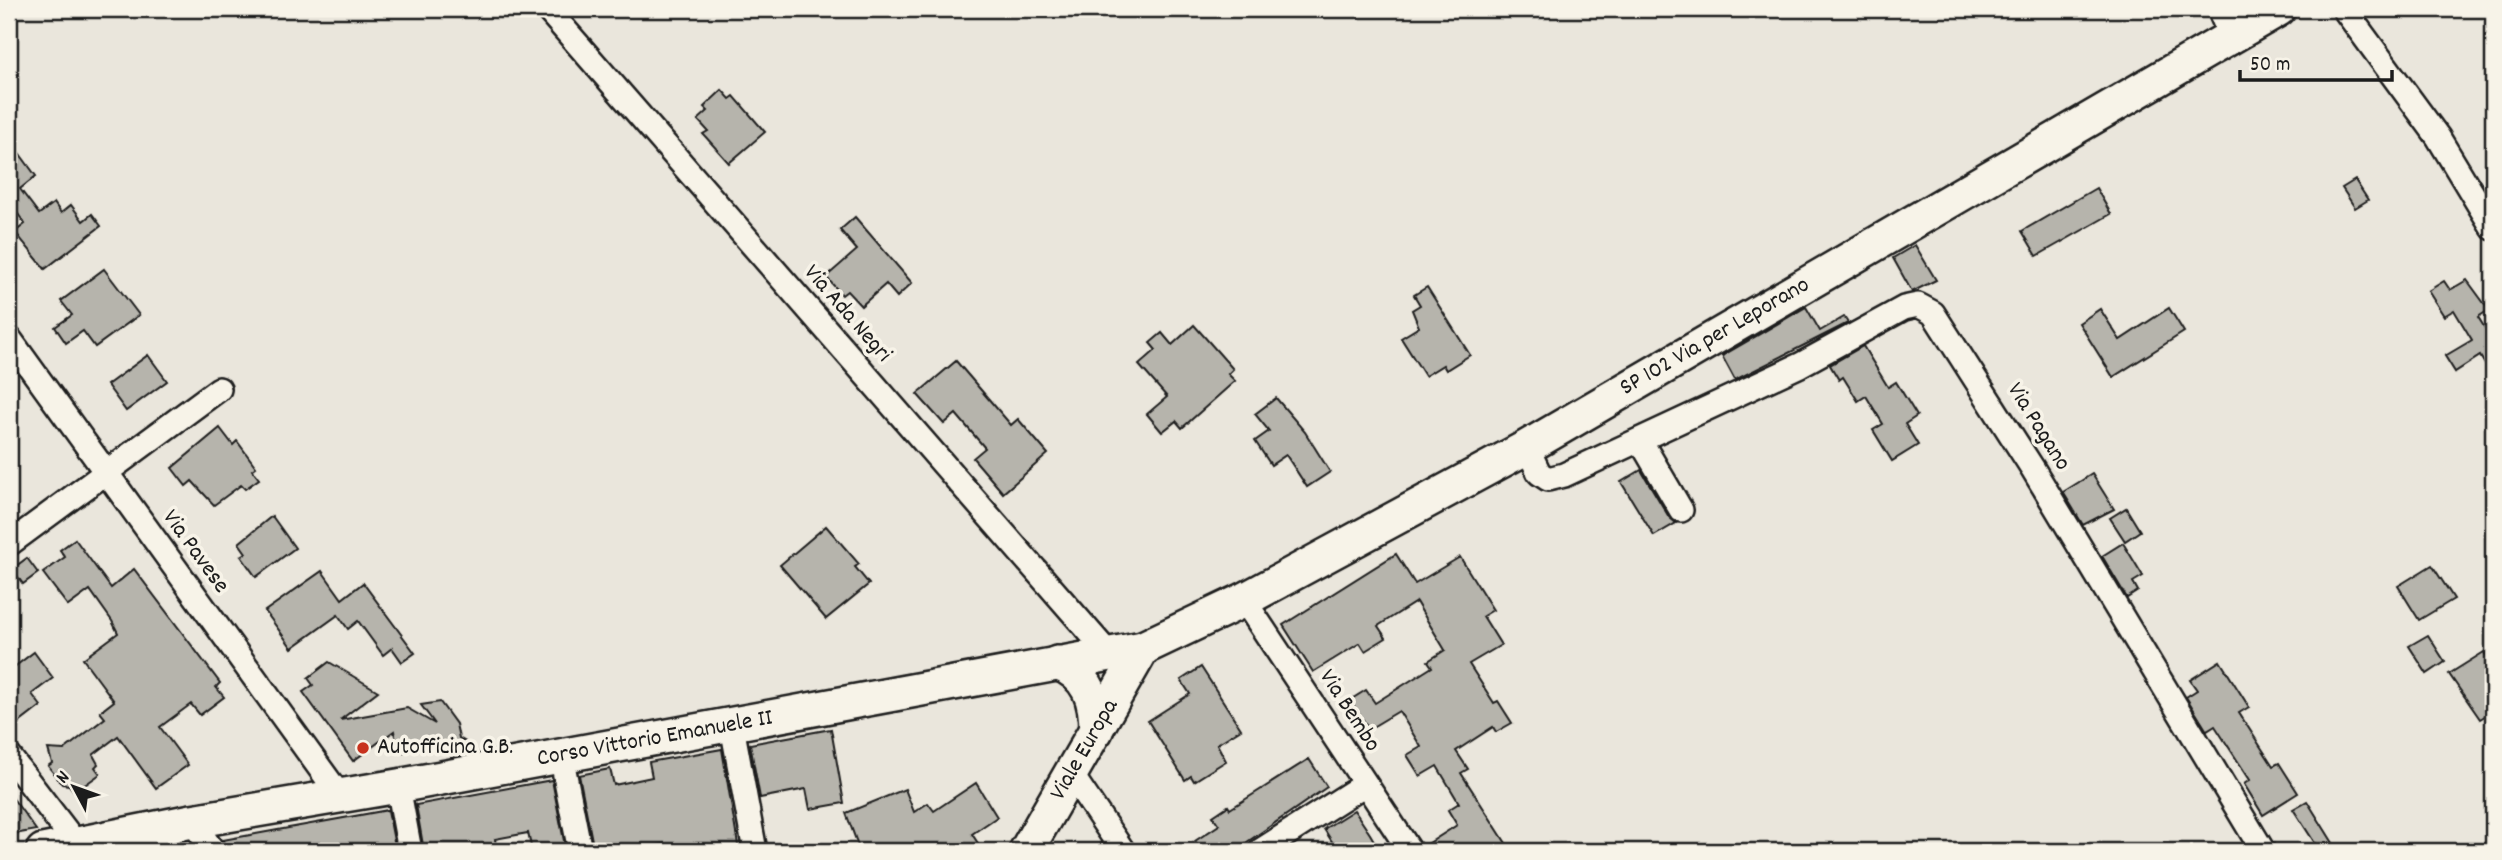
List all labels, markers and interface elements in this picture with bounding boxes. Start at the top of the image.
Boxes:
scale bar [2240,38,2392,82]
text: 50 m [2250,51,2290,81]
street label: Via Ada Negri [795,258,899,370]
street label: SP 102 Via per Leporano [1614,269,1816,405]
street label: Via Pagano [1998,376,2078,478]
street label: Via Pavese [153,503,237,601]
street label: Via Bembo [1310,663,1388,759]
street label: Viale Europa [1042,692,1128,807]
street label: Corso Vittorio Emanuele II [534,701,776,776]
place label: Autofficina G.B. [377,731,513,765]
marker: Autofficina G.B. [355,740,371,756]
north arrow [38,752,108,822]
text: N [51,766,77,791]

